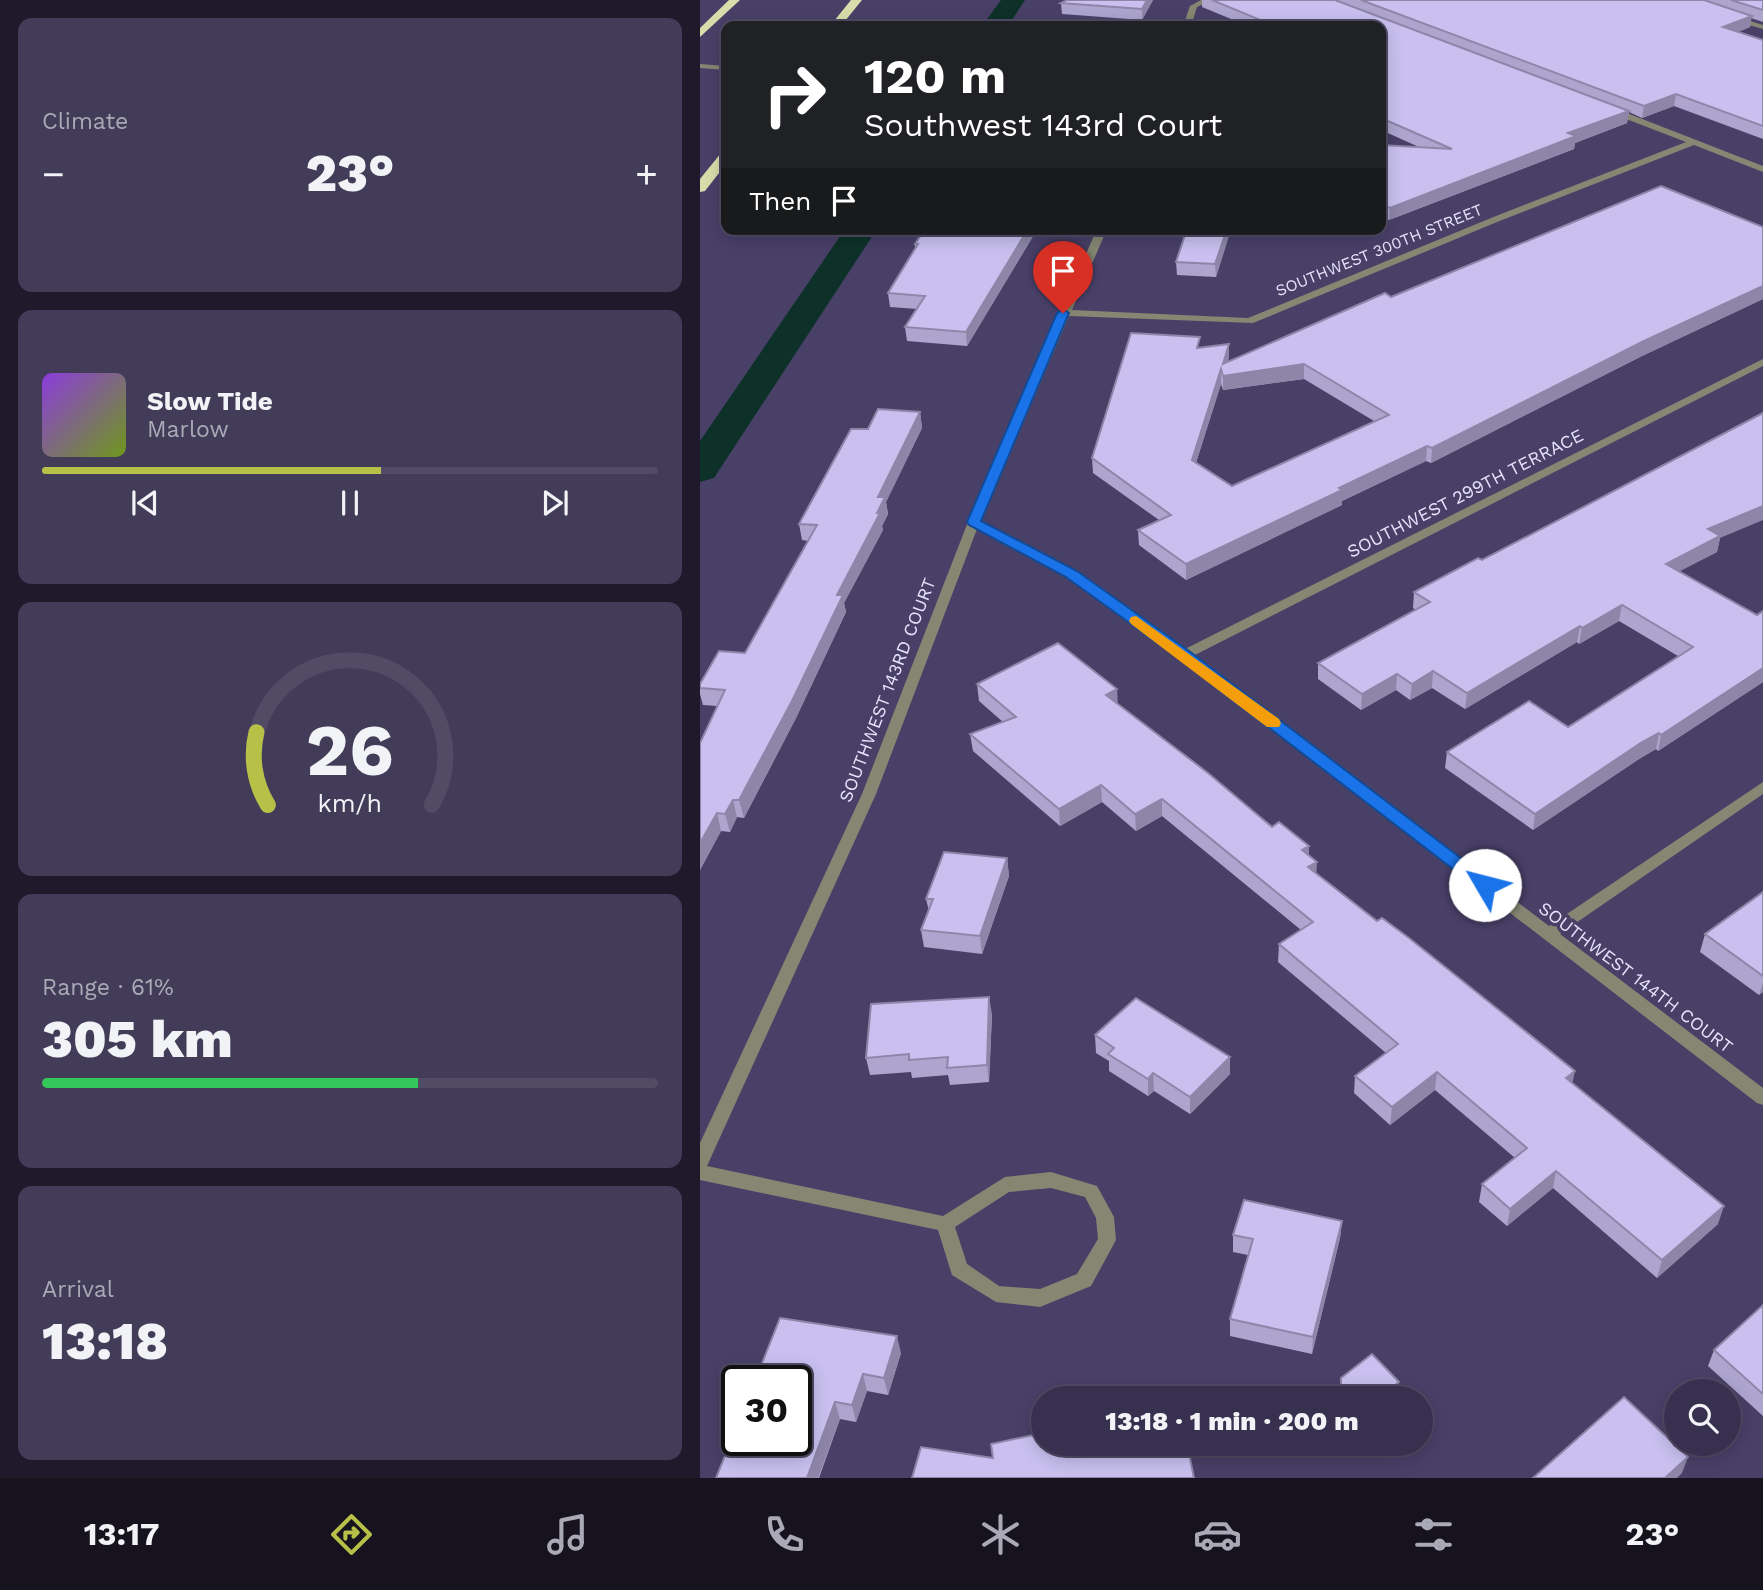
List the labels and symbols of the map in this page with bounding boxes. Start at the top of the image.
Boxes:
street label: SOUTHWEST 300TH STREET [1273,200,1485,300]
pin [1033,241,1093,313]
street label: SOUTHWEST 299TH TERRACE [1344,424,1586,562]
street label: SOUTHWEST 143RD COURT [834,575,940,805]
position arrow [1448,848,1522,922]
street label: SOUTHWEST 144TH COURT [1535,897,1737,1057]
speed limit sign: 30 [721,1365,812,1456]

